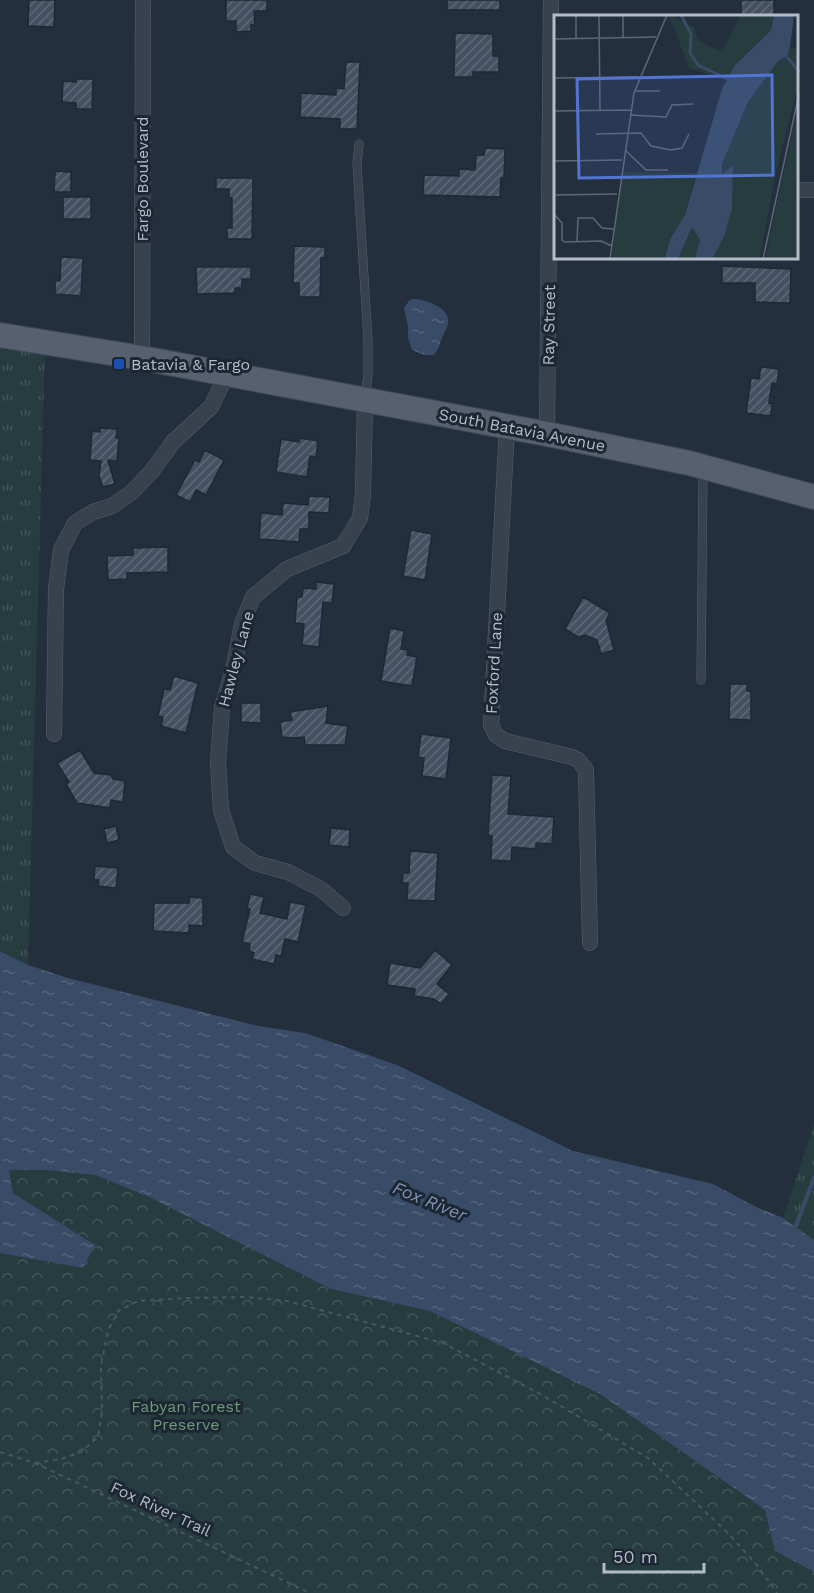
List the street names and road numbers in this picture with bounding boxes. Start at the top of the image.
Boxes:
street label: Fargo Boulevard [133,117,152,242]
street label: Ray Street [539,284,559,366]
street label: South Batavia Avenue [437,405,607,455]
street label: Hawley Lane [214,609,258,709]
street label: Foxford Lane [482,612,506,714]
street label: Fox River Trail [108,1477,214,1541]

